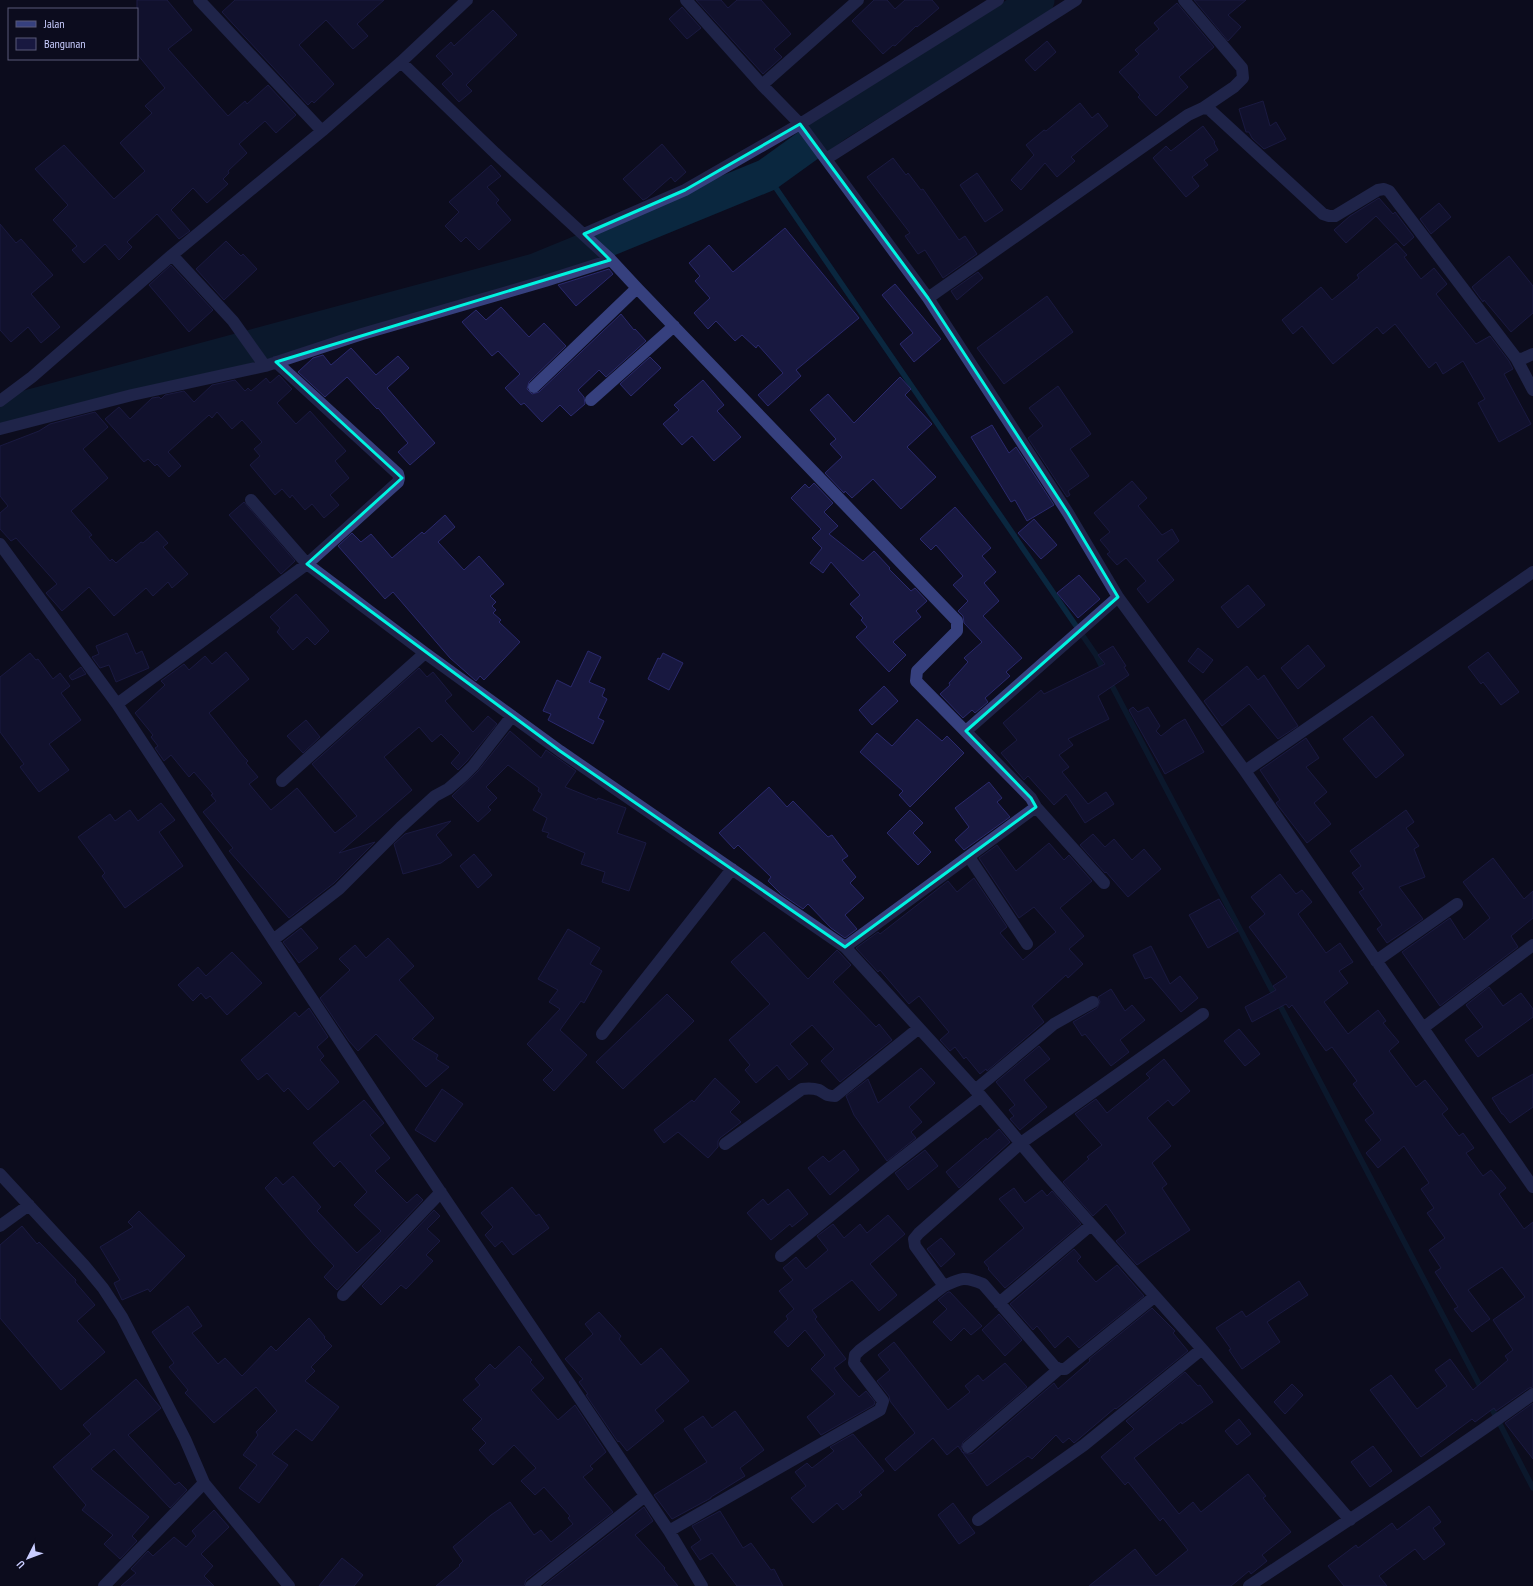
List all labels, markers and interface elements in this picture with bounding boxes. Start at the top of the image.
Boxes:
legend [8,8,138,60]
text: Jalan [43,16,65,31]
text: Bangunan [44,36,85,51]
north arrow [8,1538,48,1578]
text: U [13,1558,28,1571]

